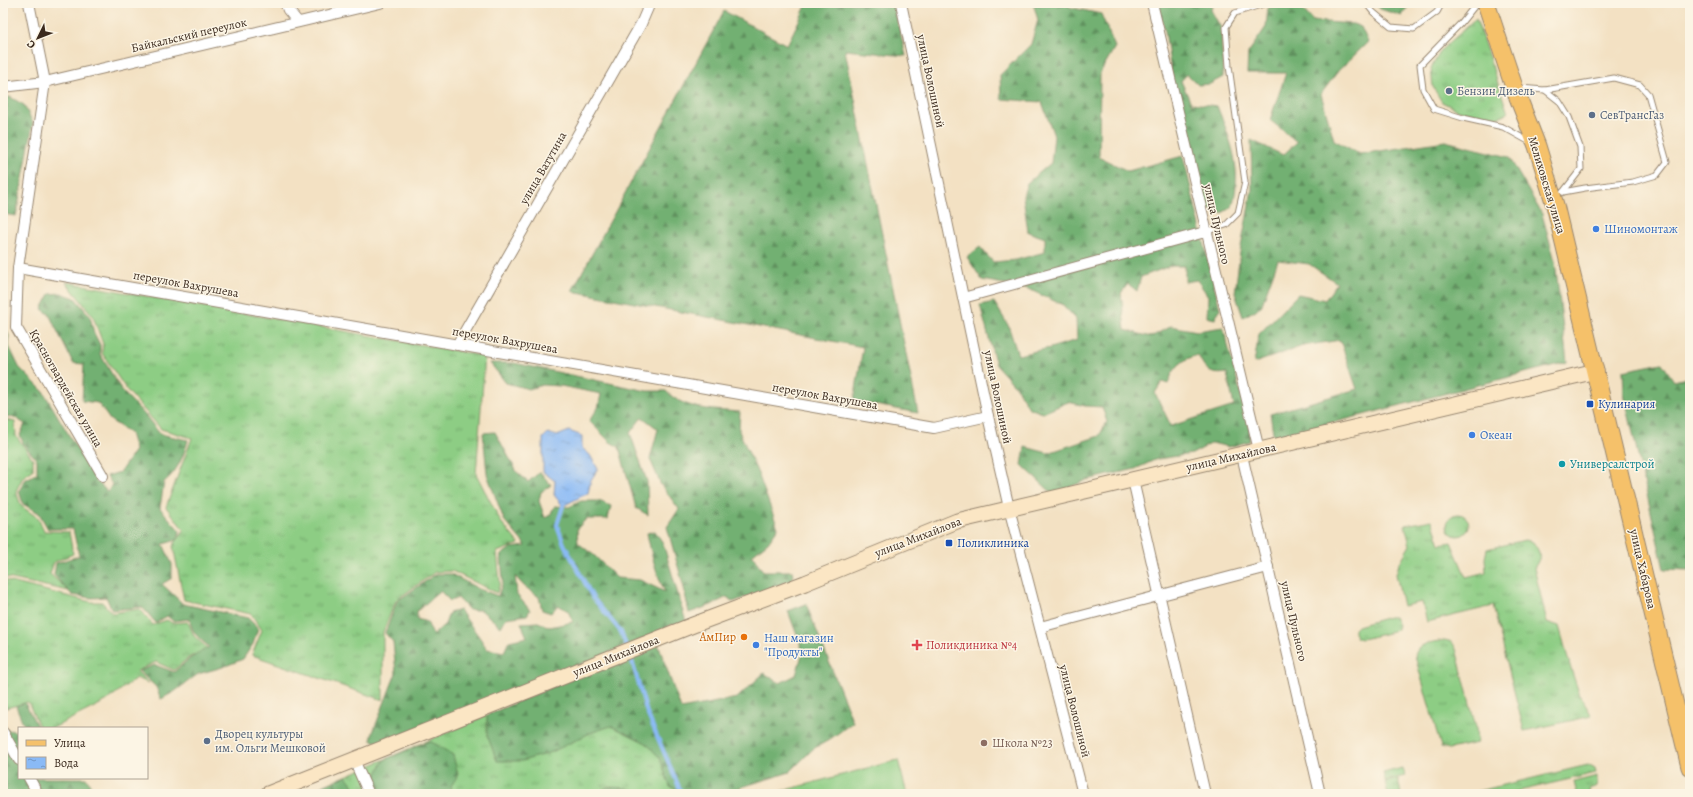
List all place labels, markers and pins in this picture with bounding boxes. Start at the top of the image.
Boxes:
place label: Бензин Дизель [1457,83,1535,99]
marker: Бензин Дизель [1444,86,1454,96]
place label: СевТрансГаз [1600,107,1664,123]
marker: СевТрансГаз [1587,110,1597,120]
place label: Шиномонтаж [1604,221,1678,237]
marker: Шиномонтаж [1591,224,1601,234]
place label: Кулинария [1598,396,1656,412]
marker: Кулинария [1585,399,1595,409]
place label: Океан [1480,427,1512,443]
marker: Океан [1467,430,1477,440]
place label: Универсалстрой [1570,456,1654,472]
marker: Универсалстрой [1557,459,1567,469]
place label: Поликлиника [957,535,1030,551]
marker: Поликлиника [944,538,954,548]
place label: АмПир [698,629,736,645]
place label: Наш магазин "Продукты" [764,630,834,660]
marker: АмПир [739,632,749,642]
place label: Поликдиника №4 [926,637,1018,653]
marker: Поликдиника №4 [911,639,923,651]
marker: Наш магазин "Продукты" [751,640,761,650]
place label: Дворец культуры им. Ольги Мешковой [215,726,326,756]
place label: Школа №23 [992,735,1053,751]
marker: Дворец культуры им. Ольги Мешковой [202,736,212,746]
marker: Школа №23 [979,738,989,748]

